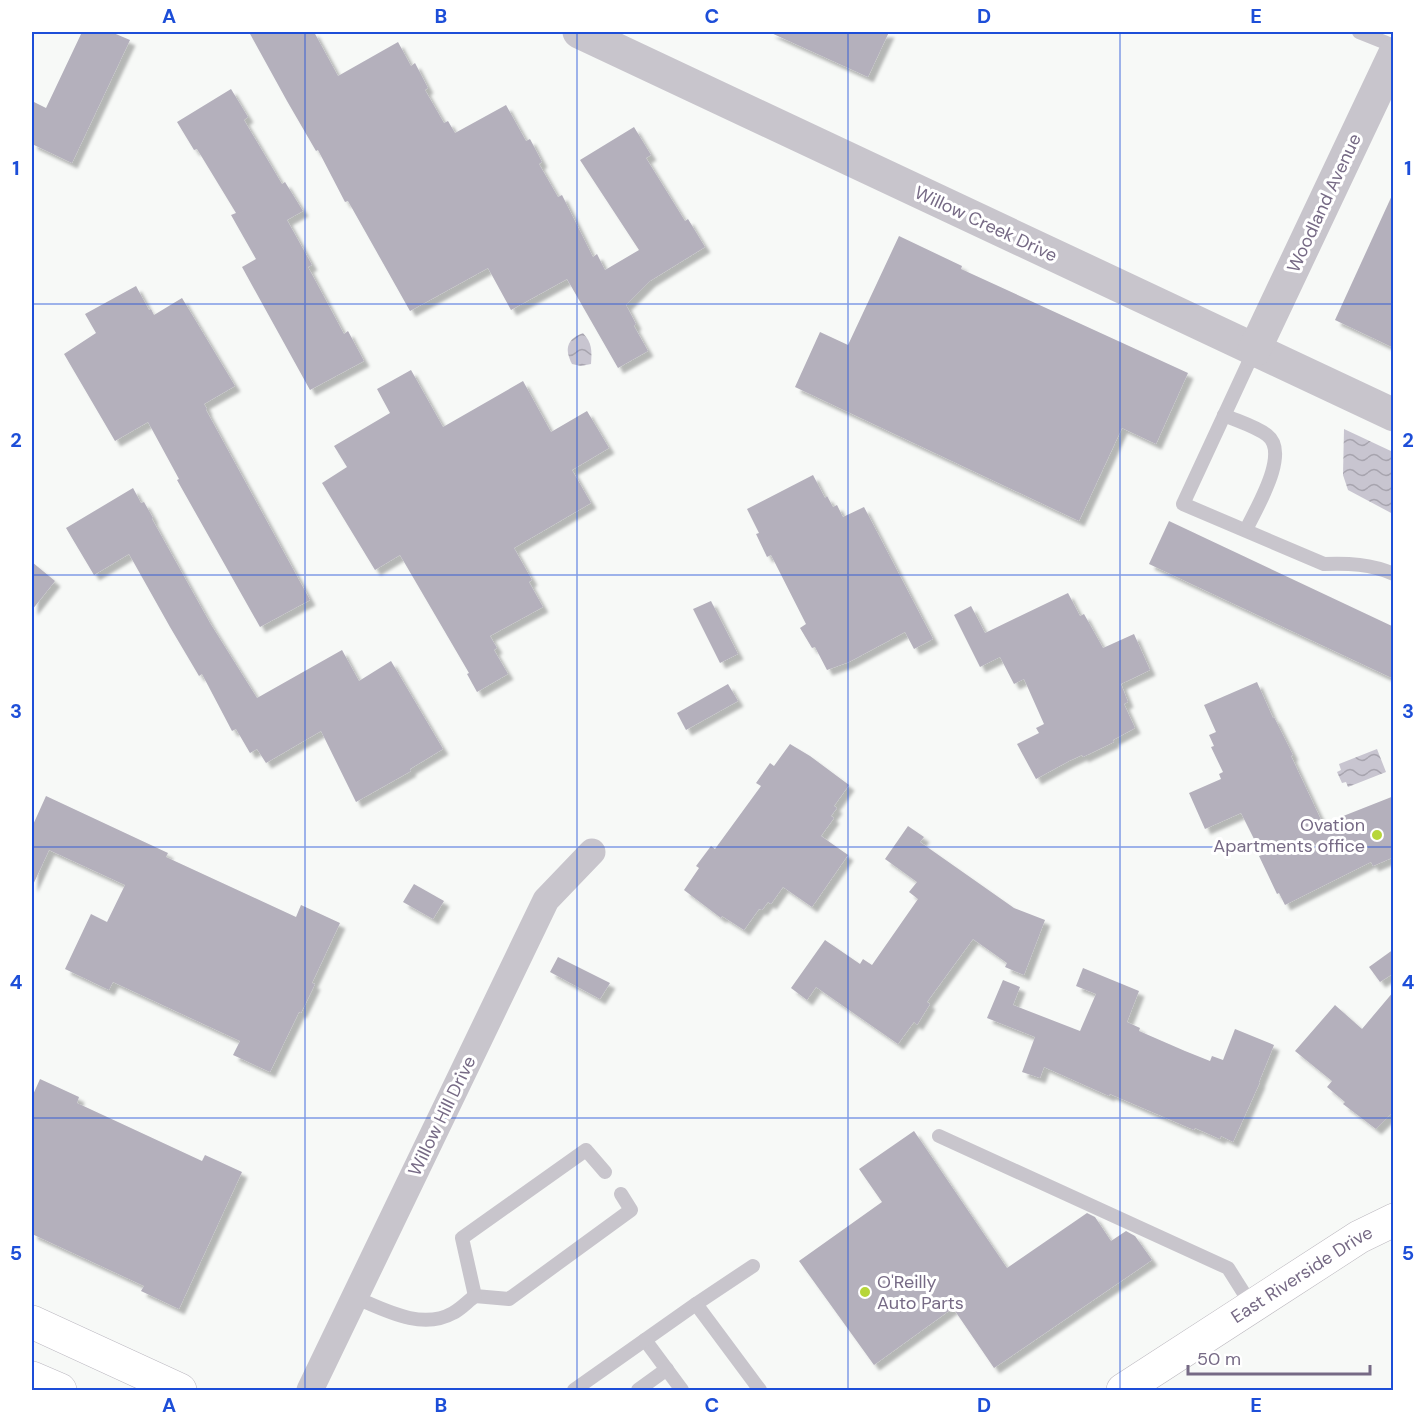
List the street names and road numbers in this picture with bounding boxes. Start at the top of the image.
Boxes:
street label: Woodland Avenue [1281,130,1367,276]
street label: Willow Creek Drive [911,180,1061,268]
street label: Willow Hill Drive [403,1052,481,1180]
street label: East Riverside Drive [1226,1220,1377,1329]

